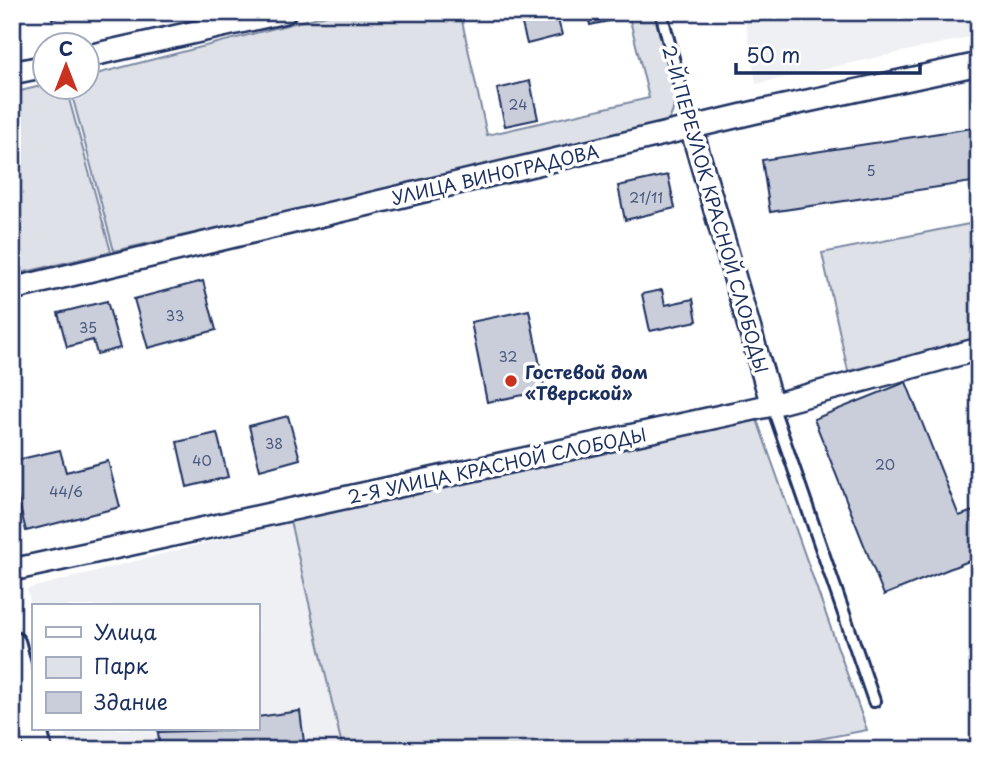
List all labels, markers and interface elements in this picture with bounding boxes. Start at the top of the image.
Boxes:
north arrow [32,32,102,102]
scale bar [736,32,919,76]
text: С [59,34,73,62]
text: 50 m [746,38,800,70]
street label: 2-Й ПЕРЕУЛОК КРАСНОЙ СЛОБОДЫ [656,42,776,376]
house number: 24 [509,94,527,115]
street label: УЛИЦА ВИНОГРАДОВА [389,137,601,211]
house number: 5 [866,160,876,181]
house number: 21/11 [629,187,663,208]
house number: 33 [166,305,184,326]
house number: 35 [79,317,97,338]
house number: 32 [499,346,517,367]
place label: Гостевой дом «Тверской» [525,358,648,406]
marker: Гостевой дом «Тверской» [503,373,519,389]
street label: 2-Я УЛИЦА КРАСНОЙ СЛОБОДЫ [345,420,649,510]
house number: 38 [265,433,283,454]
house number: 40 [192,450,212,471]
house number: 20 [875,454,895,475]
house number: 44/6 [49,481,83,502]
legend [32,604,259,730]
text: Улица [94,615,157,647]
text: Парк [94,649,149,681]
text: Здание [94,685,168,717]

